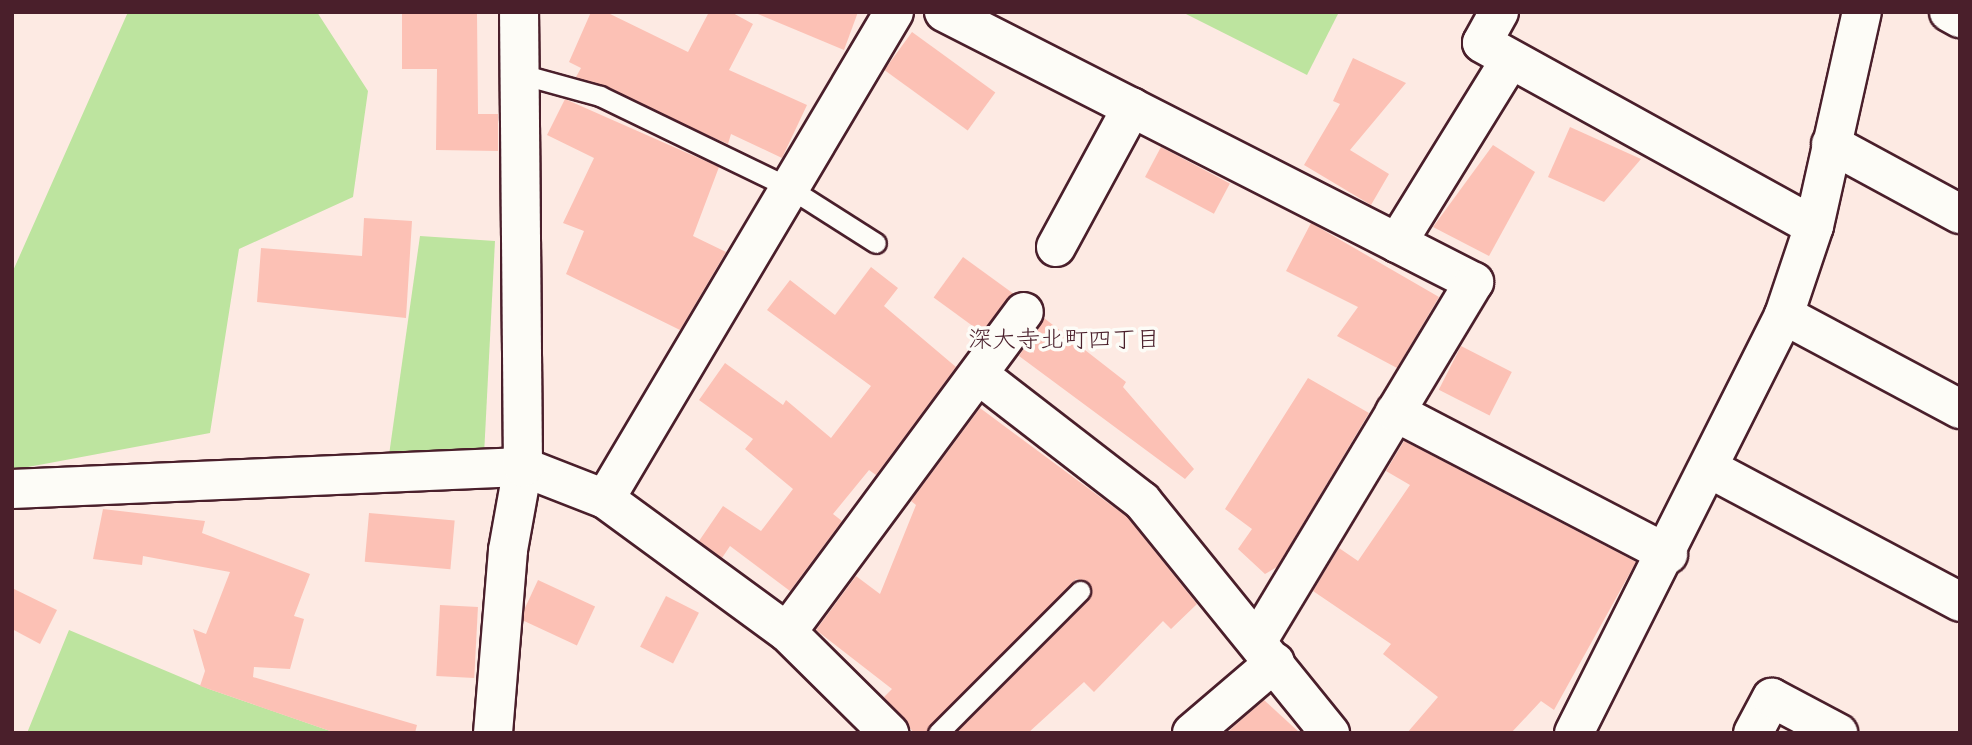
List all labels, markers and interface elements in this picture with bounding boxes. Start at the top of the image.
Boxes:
district label: 深大寺北町四丁目 [968,326,1160,354]

